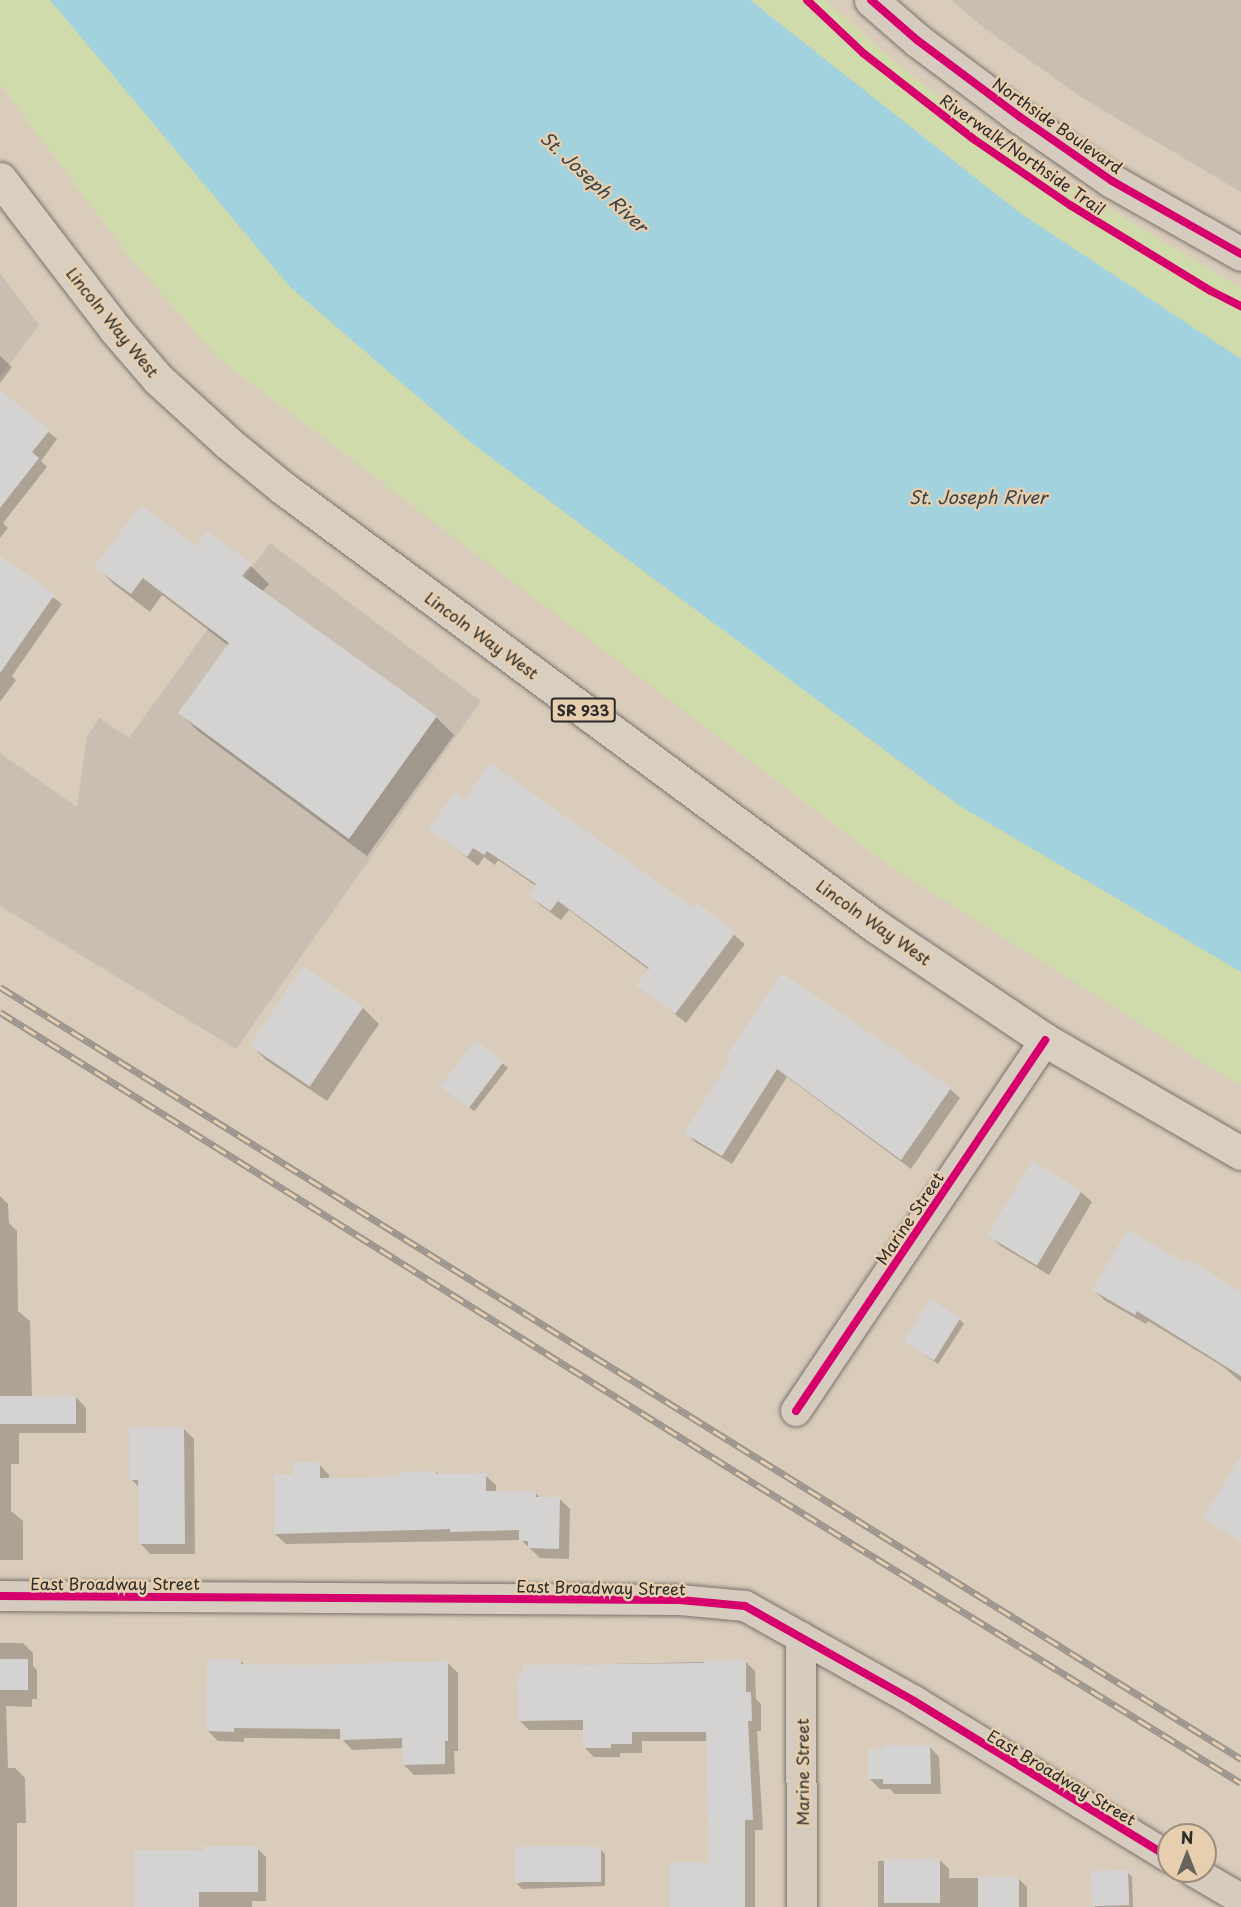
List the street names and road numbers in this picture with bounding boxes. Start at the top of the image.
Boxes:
street label: Northside Boulevard [989,73,1127,177]
street label: Riverwalk/Northside Trail [937,90,1109,218]
street label: Lincoln Way West [63,263,163,381]
street label: Lincoln Way West [422,587,542,683]
road number: SR 933 [550,698,616,722]
street label: Lincoln Way West [813,875,935,969]
street label: Marine Street [871,1168,947,1268]
street label: East Broadway Street [30,1573,200,1593]
street label: East Broadway Street [516,1576,686,1598]
street label: Marine Street [792,1718,812,1826]
street label: East Broadway Street [984,1725,1140,1829]

